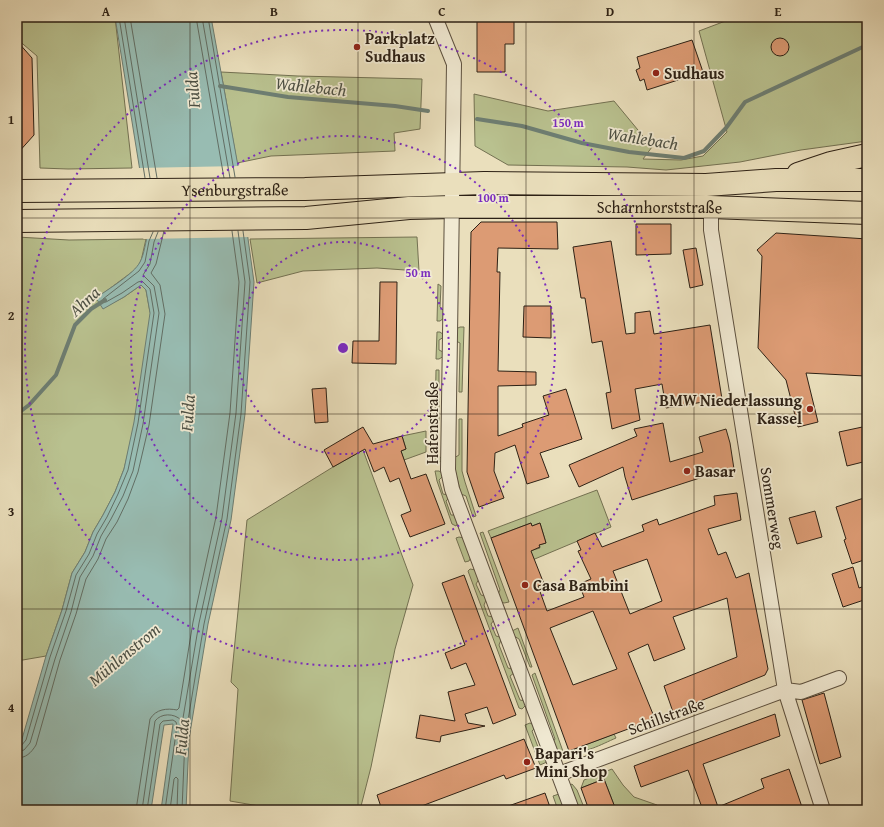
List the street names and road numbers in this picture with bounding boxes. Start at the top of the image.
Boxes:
street label: Ysenburgstraße [181,177,289,202]
street label: Scharnhorststraße [597,195,723,219]
street label: Hafenstraße [420,382,444,464]
street label: Sommerweg [755,465,791,551]
street label: Schillstraße [624,691,708,741]

